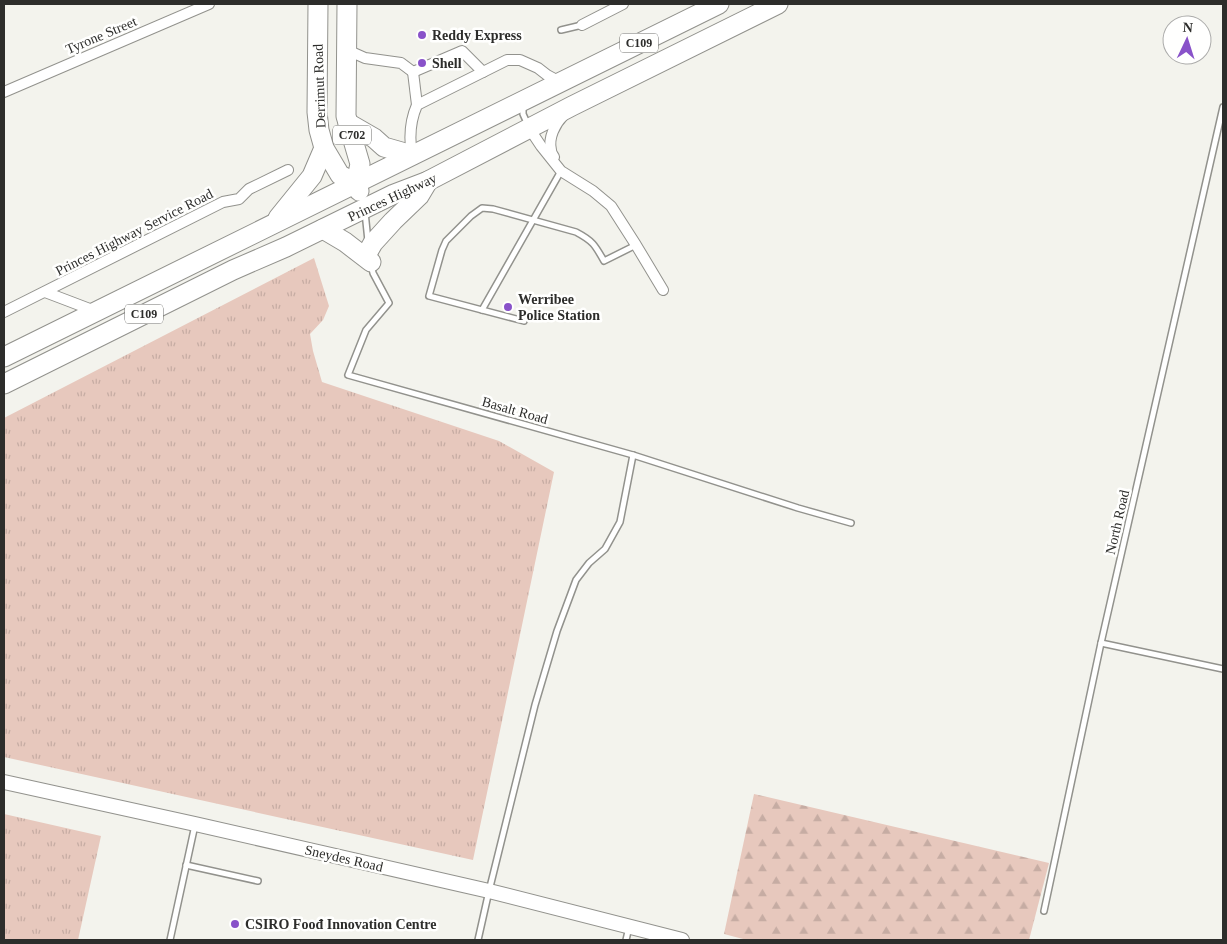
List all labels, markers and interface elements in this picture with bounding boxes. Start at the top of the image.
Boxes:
street label: Tyrone Street [63,14,139,57]
north arrow [1162,15,1212,65]
text: N [1182,20,1193,35]
place label: Reddy Express [432,28,522,43]
marker: Reddy Express [416,29,428,41]
road number: C109 [620,34,658,52]
street label: Derrimut Road [311,44,328,128]
place label: Shell [432,56,462,71]
marker: Shell [416,57,428,69]
road number: C702 [333,126,371,144]
street label: Princes Highway [346,170,439,225]
street label: Princes Highway Service Road [53,186,215,279]
place label: Werribee Police Station [518,292,600,323]
marker: Werribee Police Station [502,301,514,313]
road number: C109 [125,304,163,324]
street label: Basalt Road [480,394,550,427]
street label: North Road [1103,488,1132,556]
street label: Sneydes Road [303,842,384,875]
place label: CSIRO Foođ Innovation Centre [245,917,437,932]
marker: CSIRO Foođ Innovation Centre [229,918,241,930]

